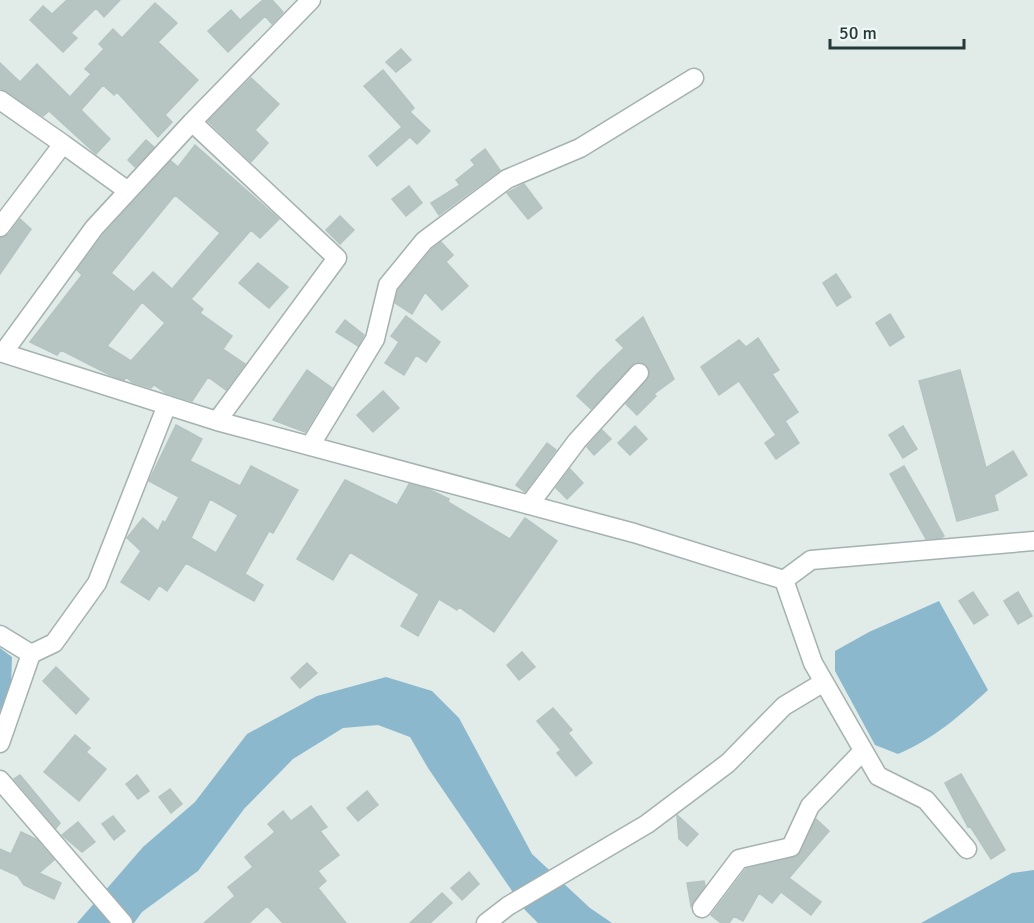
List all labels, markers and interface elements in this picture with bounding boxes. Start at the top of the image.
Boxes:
scale bar [830,12,964,50]
text: 50 m [839,22,877,44]

